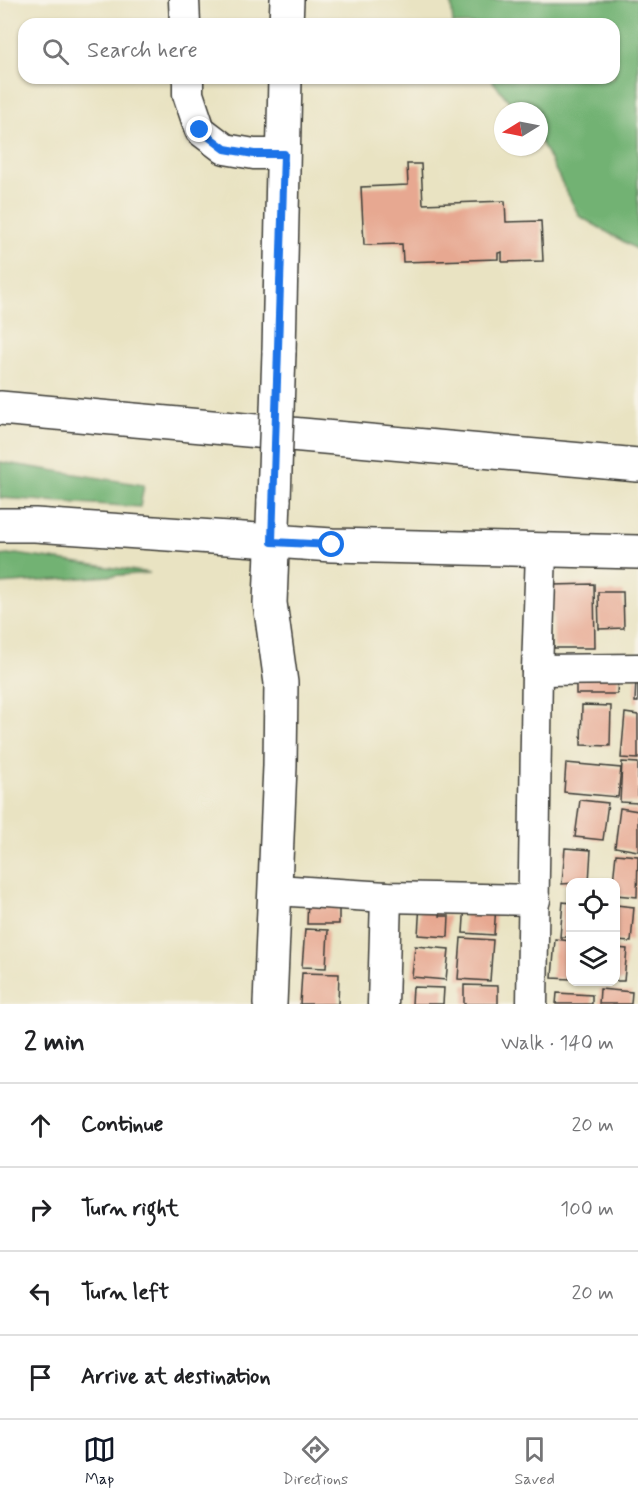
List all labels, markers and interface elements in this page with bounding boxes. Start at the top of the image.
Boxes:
search box [18,18,620,84]
icon: search [39,35,72,68]
text: Search here [87,37,198,65]
north arrow [494,102,548,156]
route end [186,116,212,142]
route start [318,531,344,557]
map controls [566,878,620,986]
button: locate [566,878,620,932]
button: layers [566,932,620,986]
text: 2 min [24,1026,85,1060]
text: Walk · 140 m [501,1030,614,1057]
icon: ahead [24,1109,57,1142]
text: Continue [81,1111,163,1139]
text: 20 m [571,1112,614,1139]
icon: right [24,1193,57,1226]
text: Turn right [81,1195,179,1223]
text: 100 m [560,1196,614,1223]
icon: left [24,1277,57,1310]
text: Turn left [81,1279,169,1307]
text: 20 m [571,1280,614,1307]
icon: arrive [24,1361,57,1394]
text: Arrive at destination [81,1363,271,1391]
tab: Map [83,1433,116,1490]
tab: Directions [282,1433,348,1490]
tab: Saved [514,1433,555,1490]

